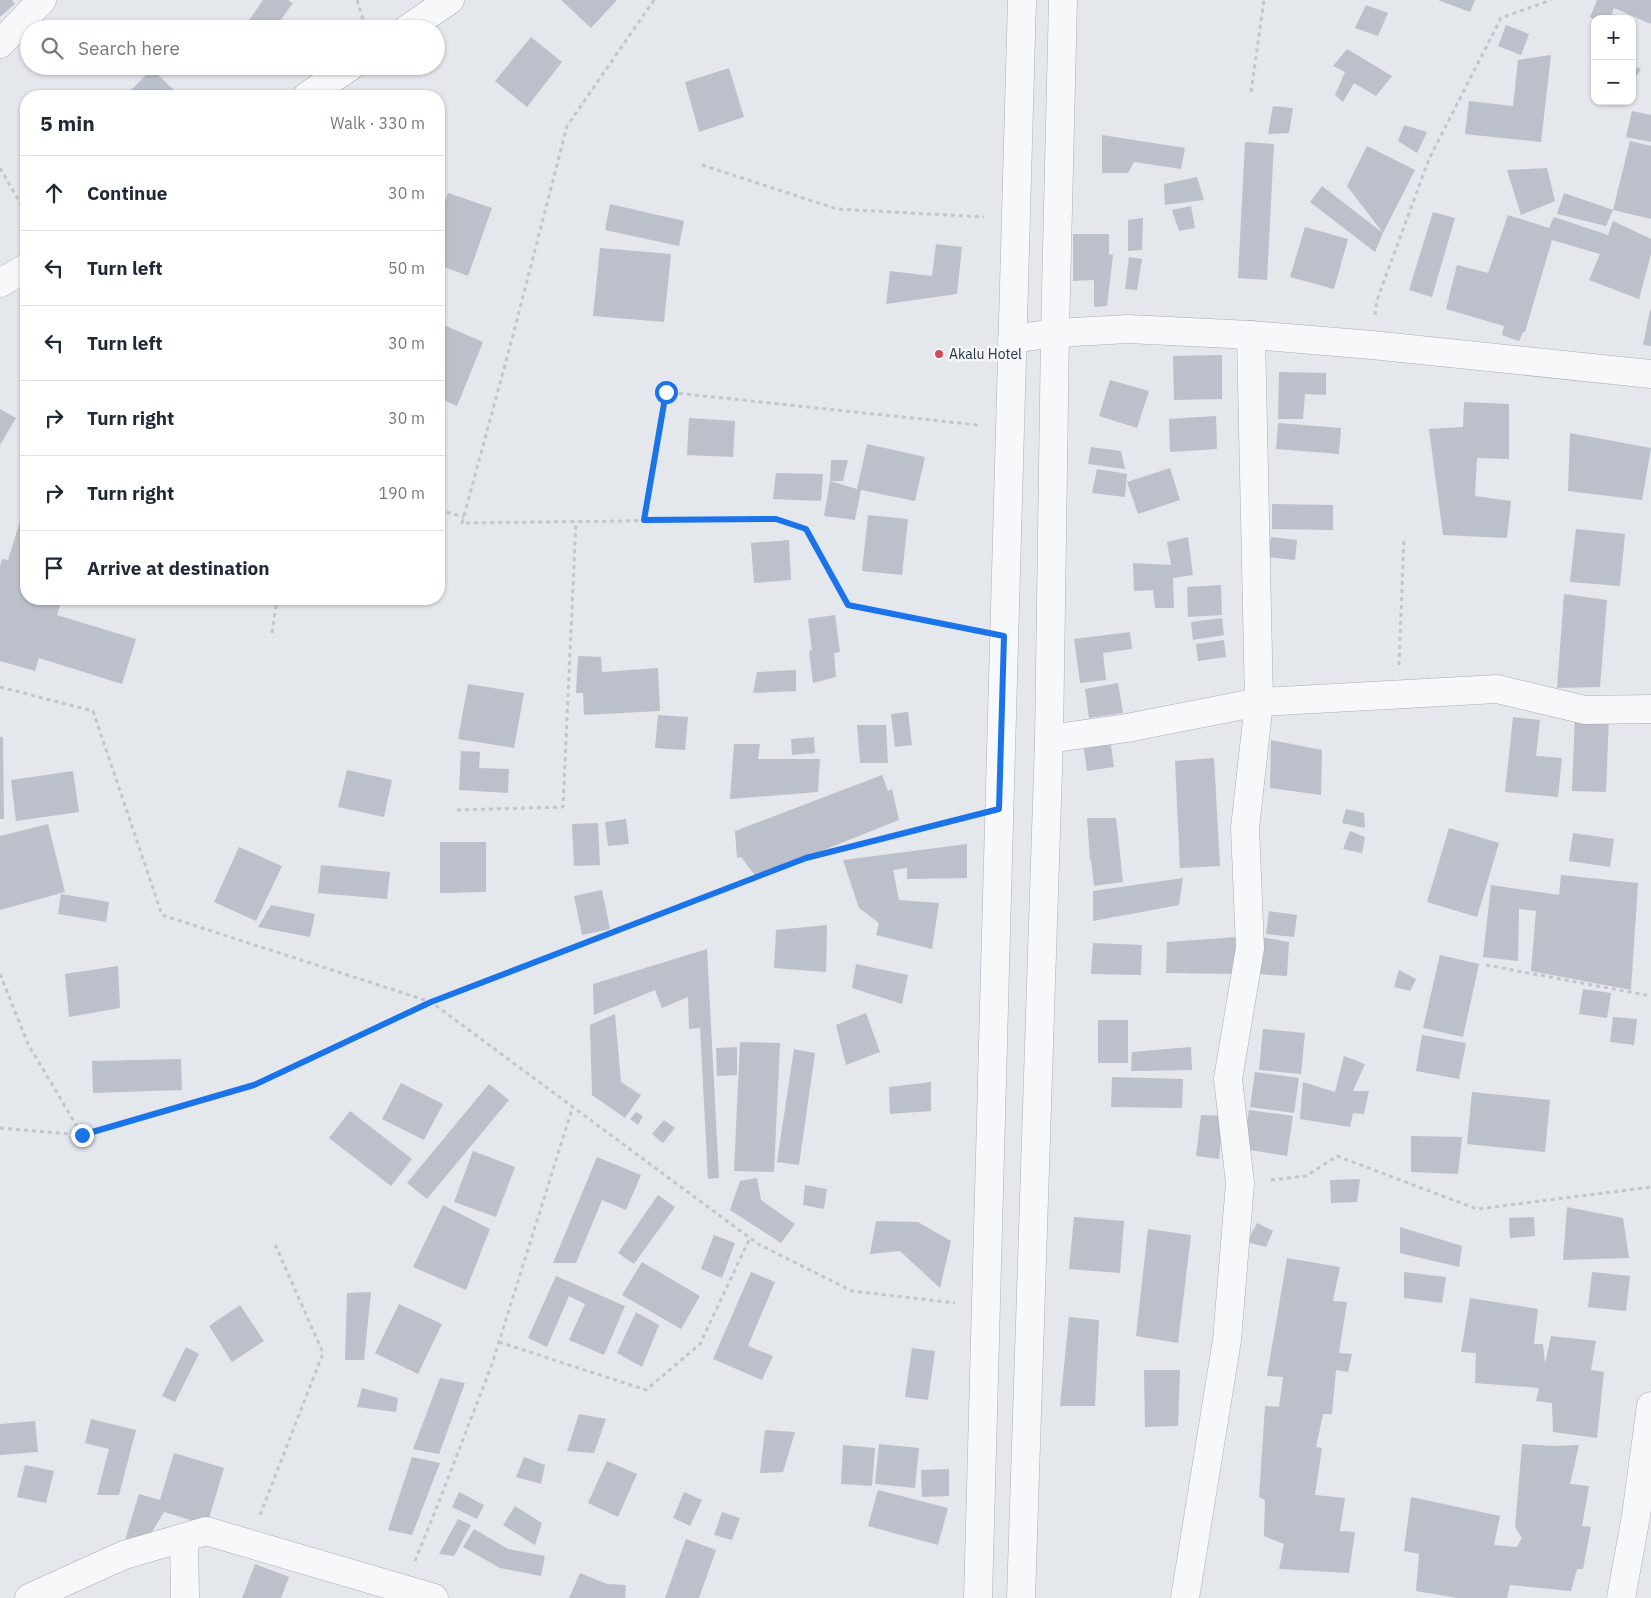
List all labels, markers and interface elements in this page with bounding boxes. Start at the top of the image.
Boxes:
map controls [1591,15,1636,105]
button: + [1591,15,1636,60]
search box [20,20,445,75]
icon: search [38,34,66,62]
text: Search here [78,36,180,60]
button: − [1591,60,1636,105]
text: 5 min [40,109,95,137]
text: Walk · 330 m [330,113,425,133]
icon: ahead [40,179,68,207]
text: Continue [87,181,167,205]
text: 30 m [388,183,425,203]
icon: left [40,254,68,282]
text: Turn left [87,256,163,280]
text: 50 m [388,258,425,278]
icon: left [40,329,68,357]
text: Turn left [87,331,163,355]
text: 30 m [388,333,425,353]
place label: Akalu Hotel [949,345,1022,363]
marker: Akalu Hotel [933,348,945,360]
route start [655,381,678,404]
icon: right [40,404,68,432]
text: Turn right [87,406,174,430]
text: 30 m [388,408,425,428]
icon: right [40,479,68,507]
text: Turn right [87,481,174,505]
text: 190 m [378,483,425,503]
icon: arrive [40,554,68,582]
text: Arrive at destination [87,556,270,580]
route end [71,1124,94,1147]

